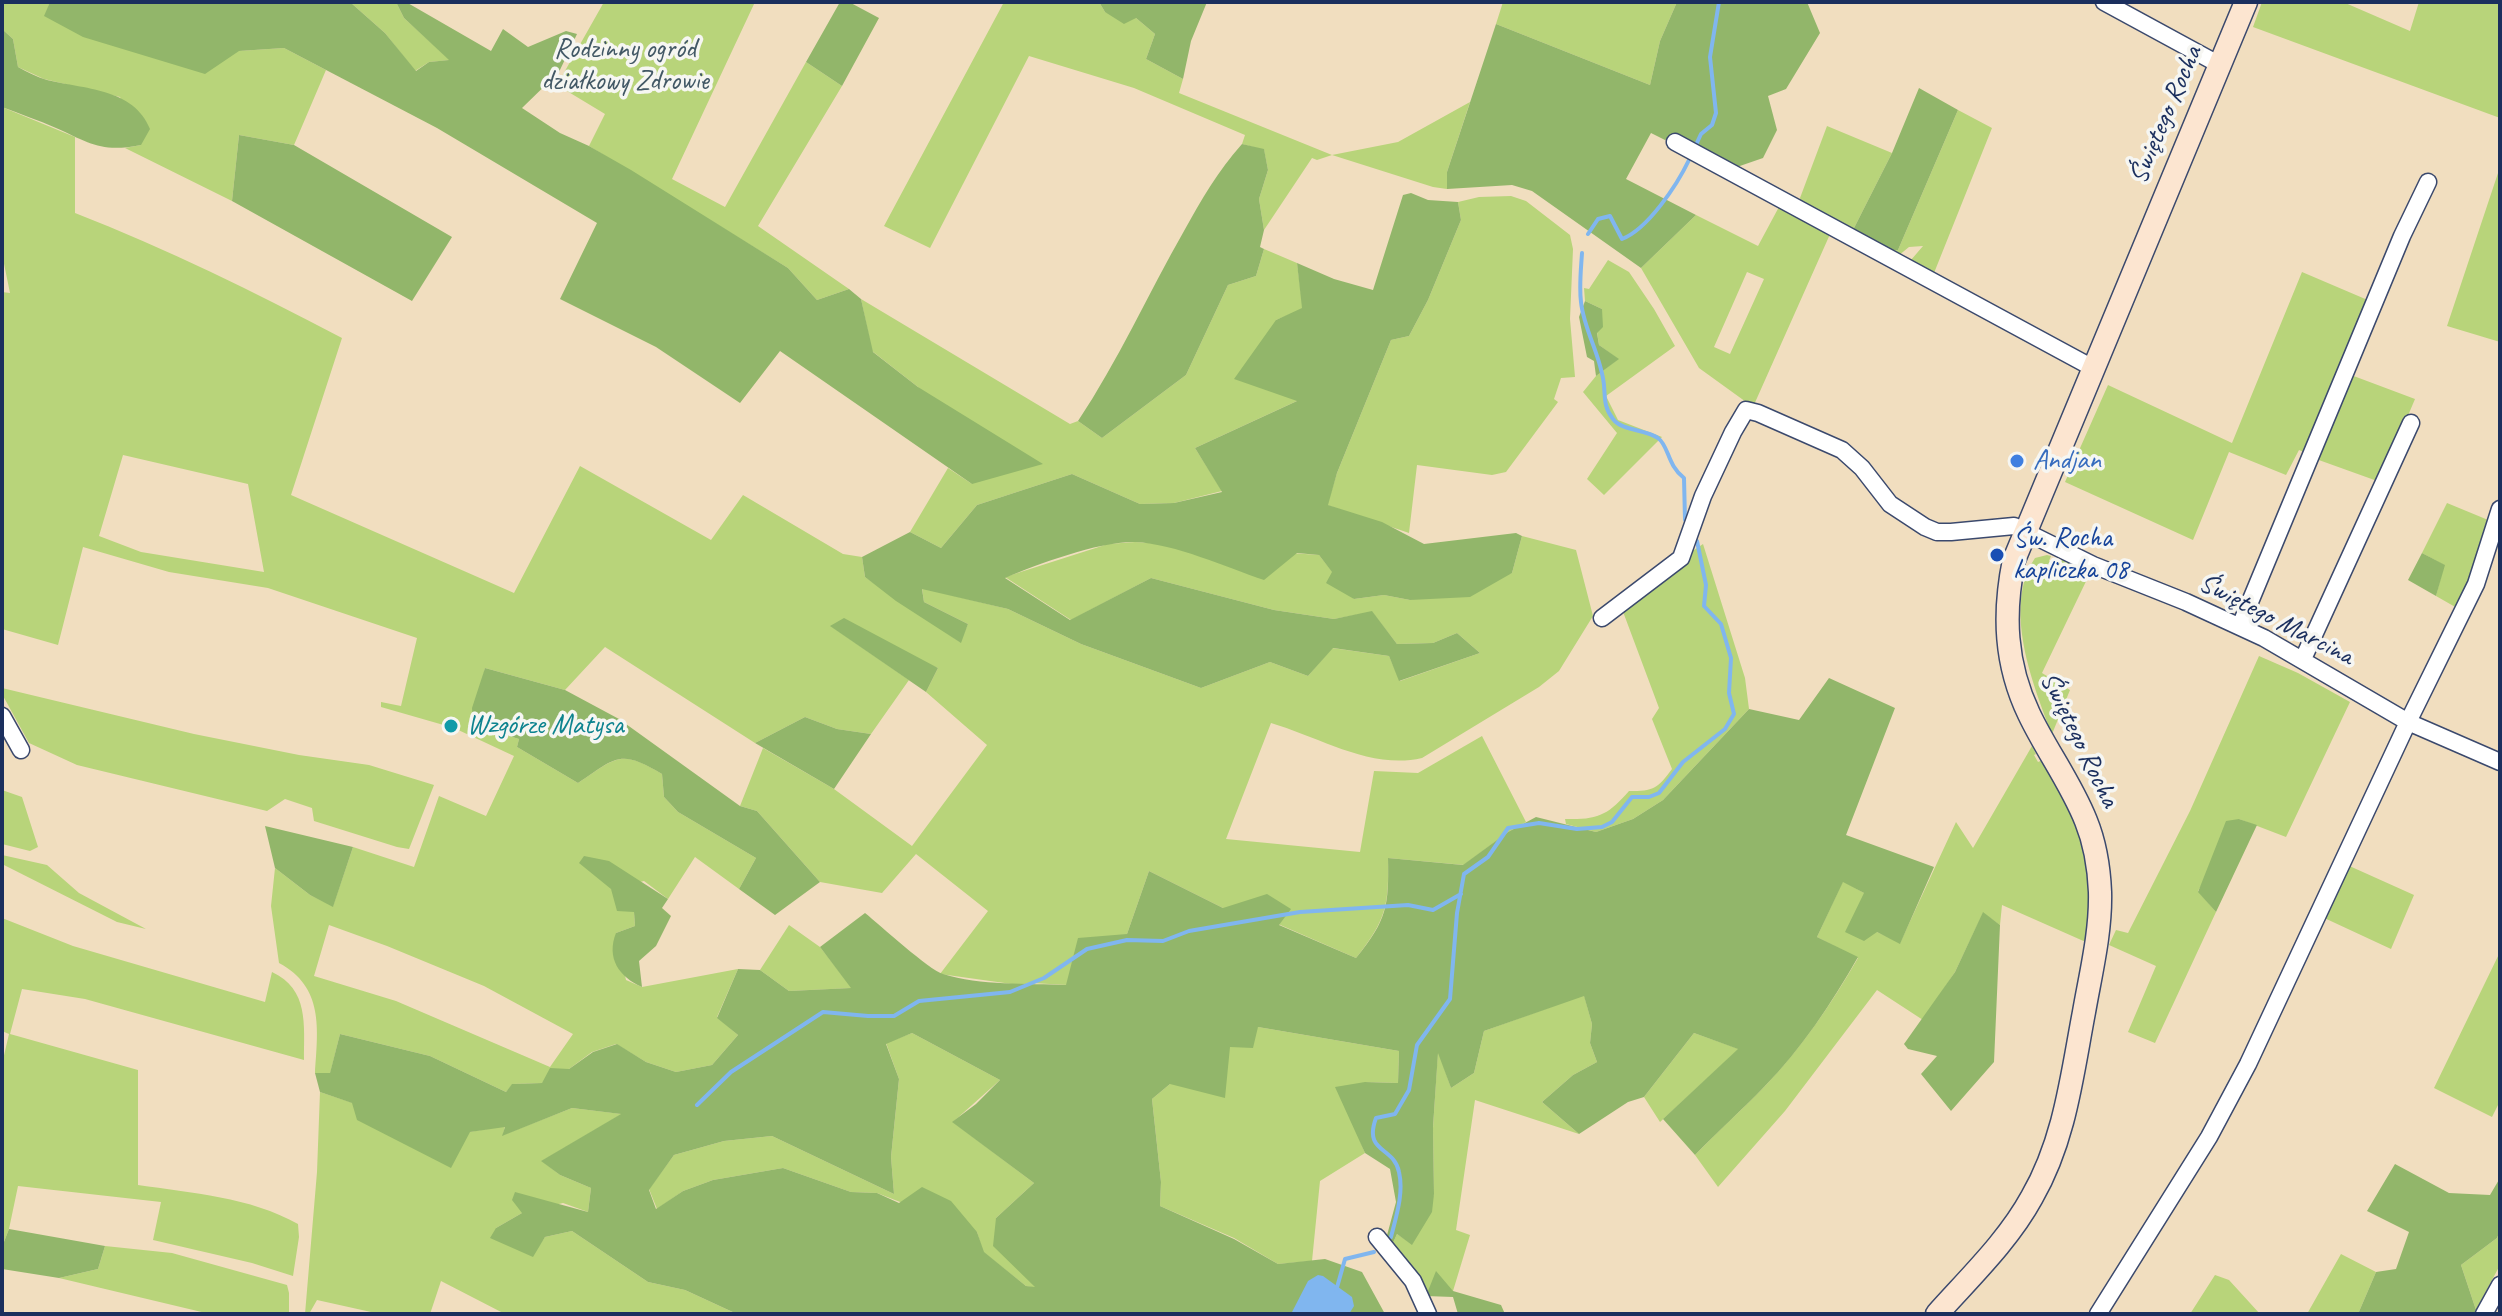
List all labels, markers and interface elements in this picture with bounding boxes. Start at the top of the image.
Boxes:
park label: Rodzinny ogród działkowy Zdrowie [541,33,709,99]
street label: Świętego Rocha [2122,41,2210,189]
place label: Andjan [2033,444,2101,478]
marker: Andjan [2008,452,2026,470]
place label: Św. Rocha kapliczka 08 [2013,522,2128,588]
marker: Św. Rocha kapliczka 08 [1988,546,2006,564]
street label: Świętego Marcina [2193,567,2359,673]
street label: Świętego Rocha [2032,667,2126,813]
place label: Wzgórze Matysa [467,709,623,743]
marker: Wzgórze Matysa [442,717,460,735]

